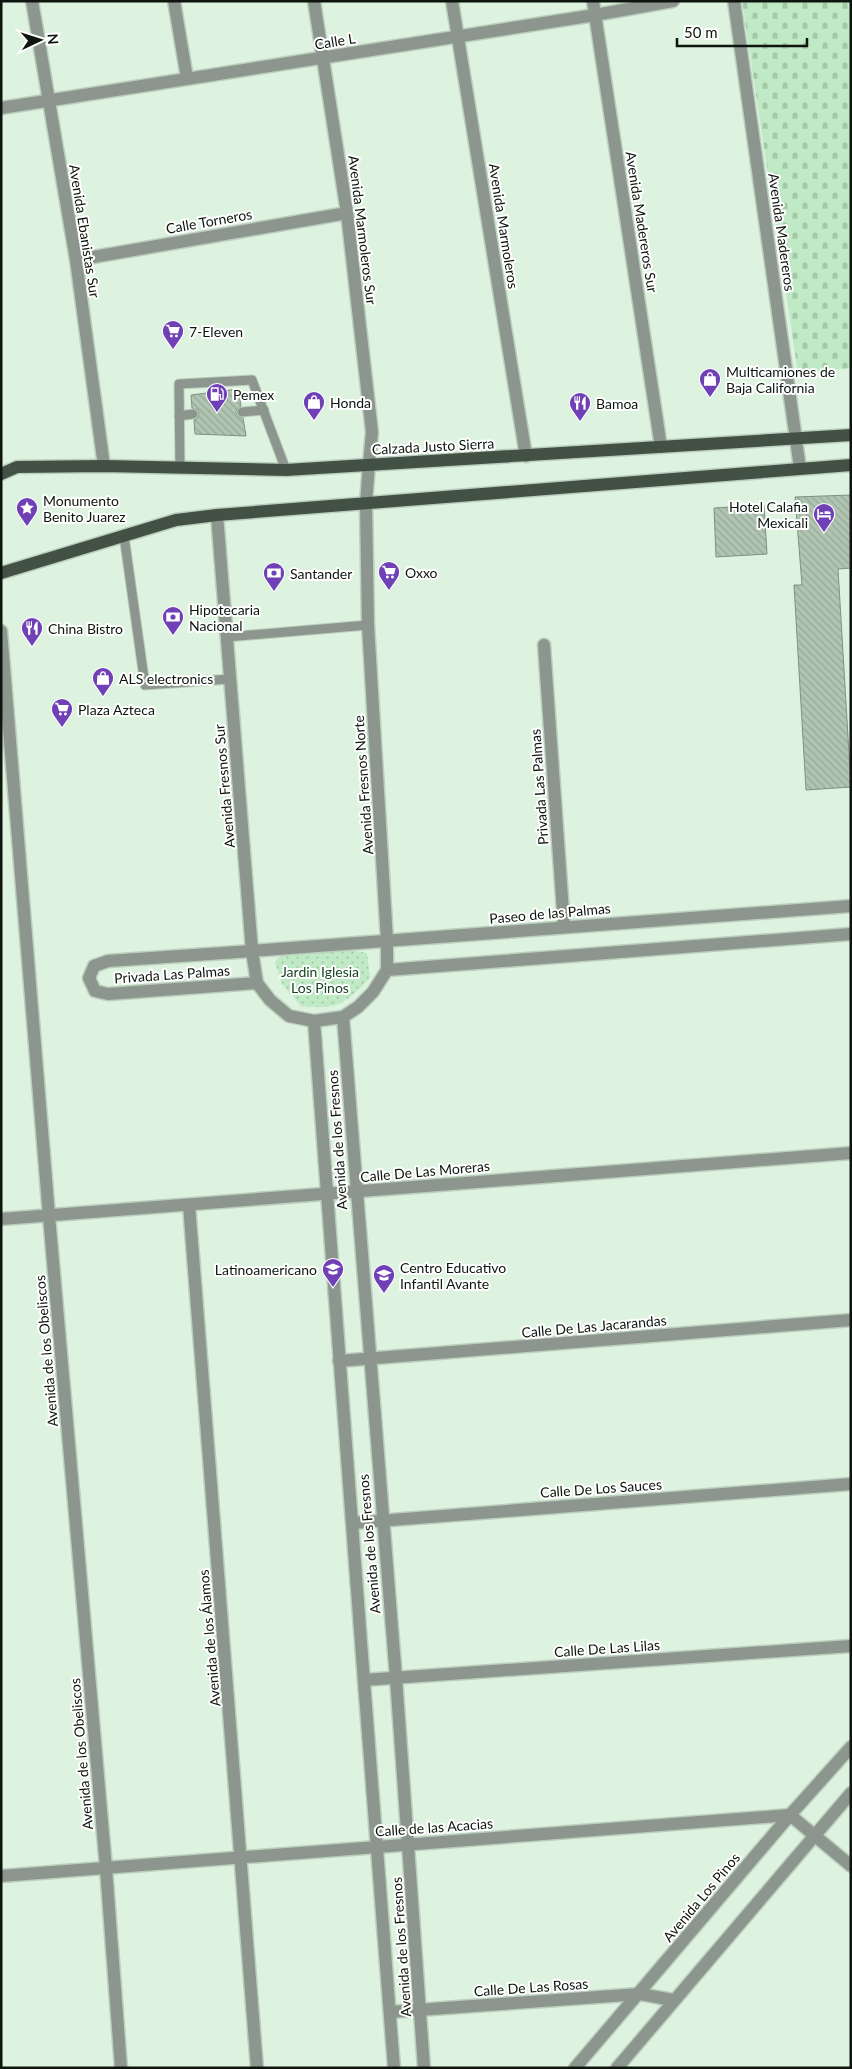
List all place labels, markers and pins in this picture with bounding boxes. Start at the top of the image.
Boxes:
supermarket icon: 7-Eleven [161,319,185,350]
place label: 7-Eleven [189,323,243,340]
place label: Multicamiones de Baja California [726,363,835,396]
shop icon: Multicamiones de Baja California [698,367,722,398]
fuel station icon: Pemex [205,382,229,413]
place label: Pemex [233,386,274,403]
shop icon: Honda [302,390,326,421]
restaurant icon: Bamoa [568,391,592,422]
place label: Honda [330,394,371,411]
place label: Bamoa [596,395,638,412]
place label: Monumento Benito Juarez [43,492,126,525]
place icon: Monumento Benito Juarez [15,496,39,527]
place label: Hotel Calafia Mexicali [729,498,808,531]
hotel icon: Hotel Calafia Mexicali [812,502,836,533]
supermarket icon: Oxxo [377,560,401,591]
bank icon: Santander [262,561,286,592]
place label: Oxxo [405,564,438,581]
place label: Santander [290,565,352,582]
place label: Hipotecaria Nacional [189,601,260,634]
bank icon: Hipotecaria Nacional [161,605,185,636]
restaurant icon: China Bistro [20,616,44,647]
place label: China Bistro [48,620,123,637]
shop icon: ALS electronics [91,666,115,697]
place label: ALS electronics [119,670,213,687]
supermarket icon: Plaza Azteca [50,697,74,728]
place label: Plaza Azteca [78,701,155,718]
school or university icon: Latinoamericano [321,1257,345,1288]
place label: Centro Educativo Infantil Avante [400,1259,506,1292]
place label: Latinoamericano [215,1261,317,1278]
school or university icon: Centro Educativo Infantil Avante [372,1263,396,1294]

